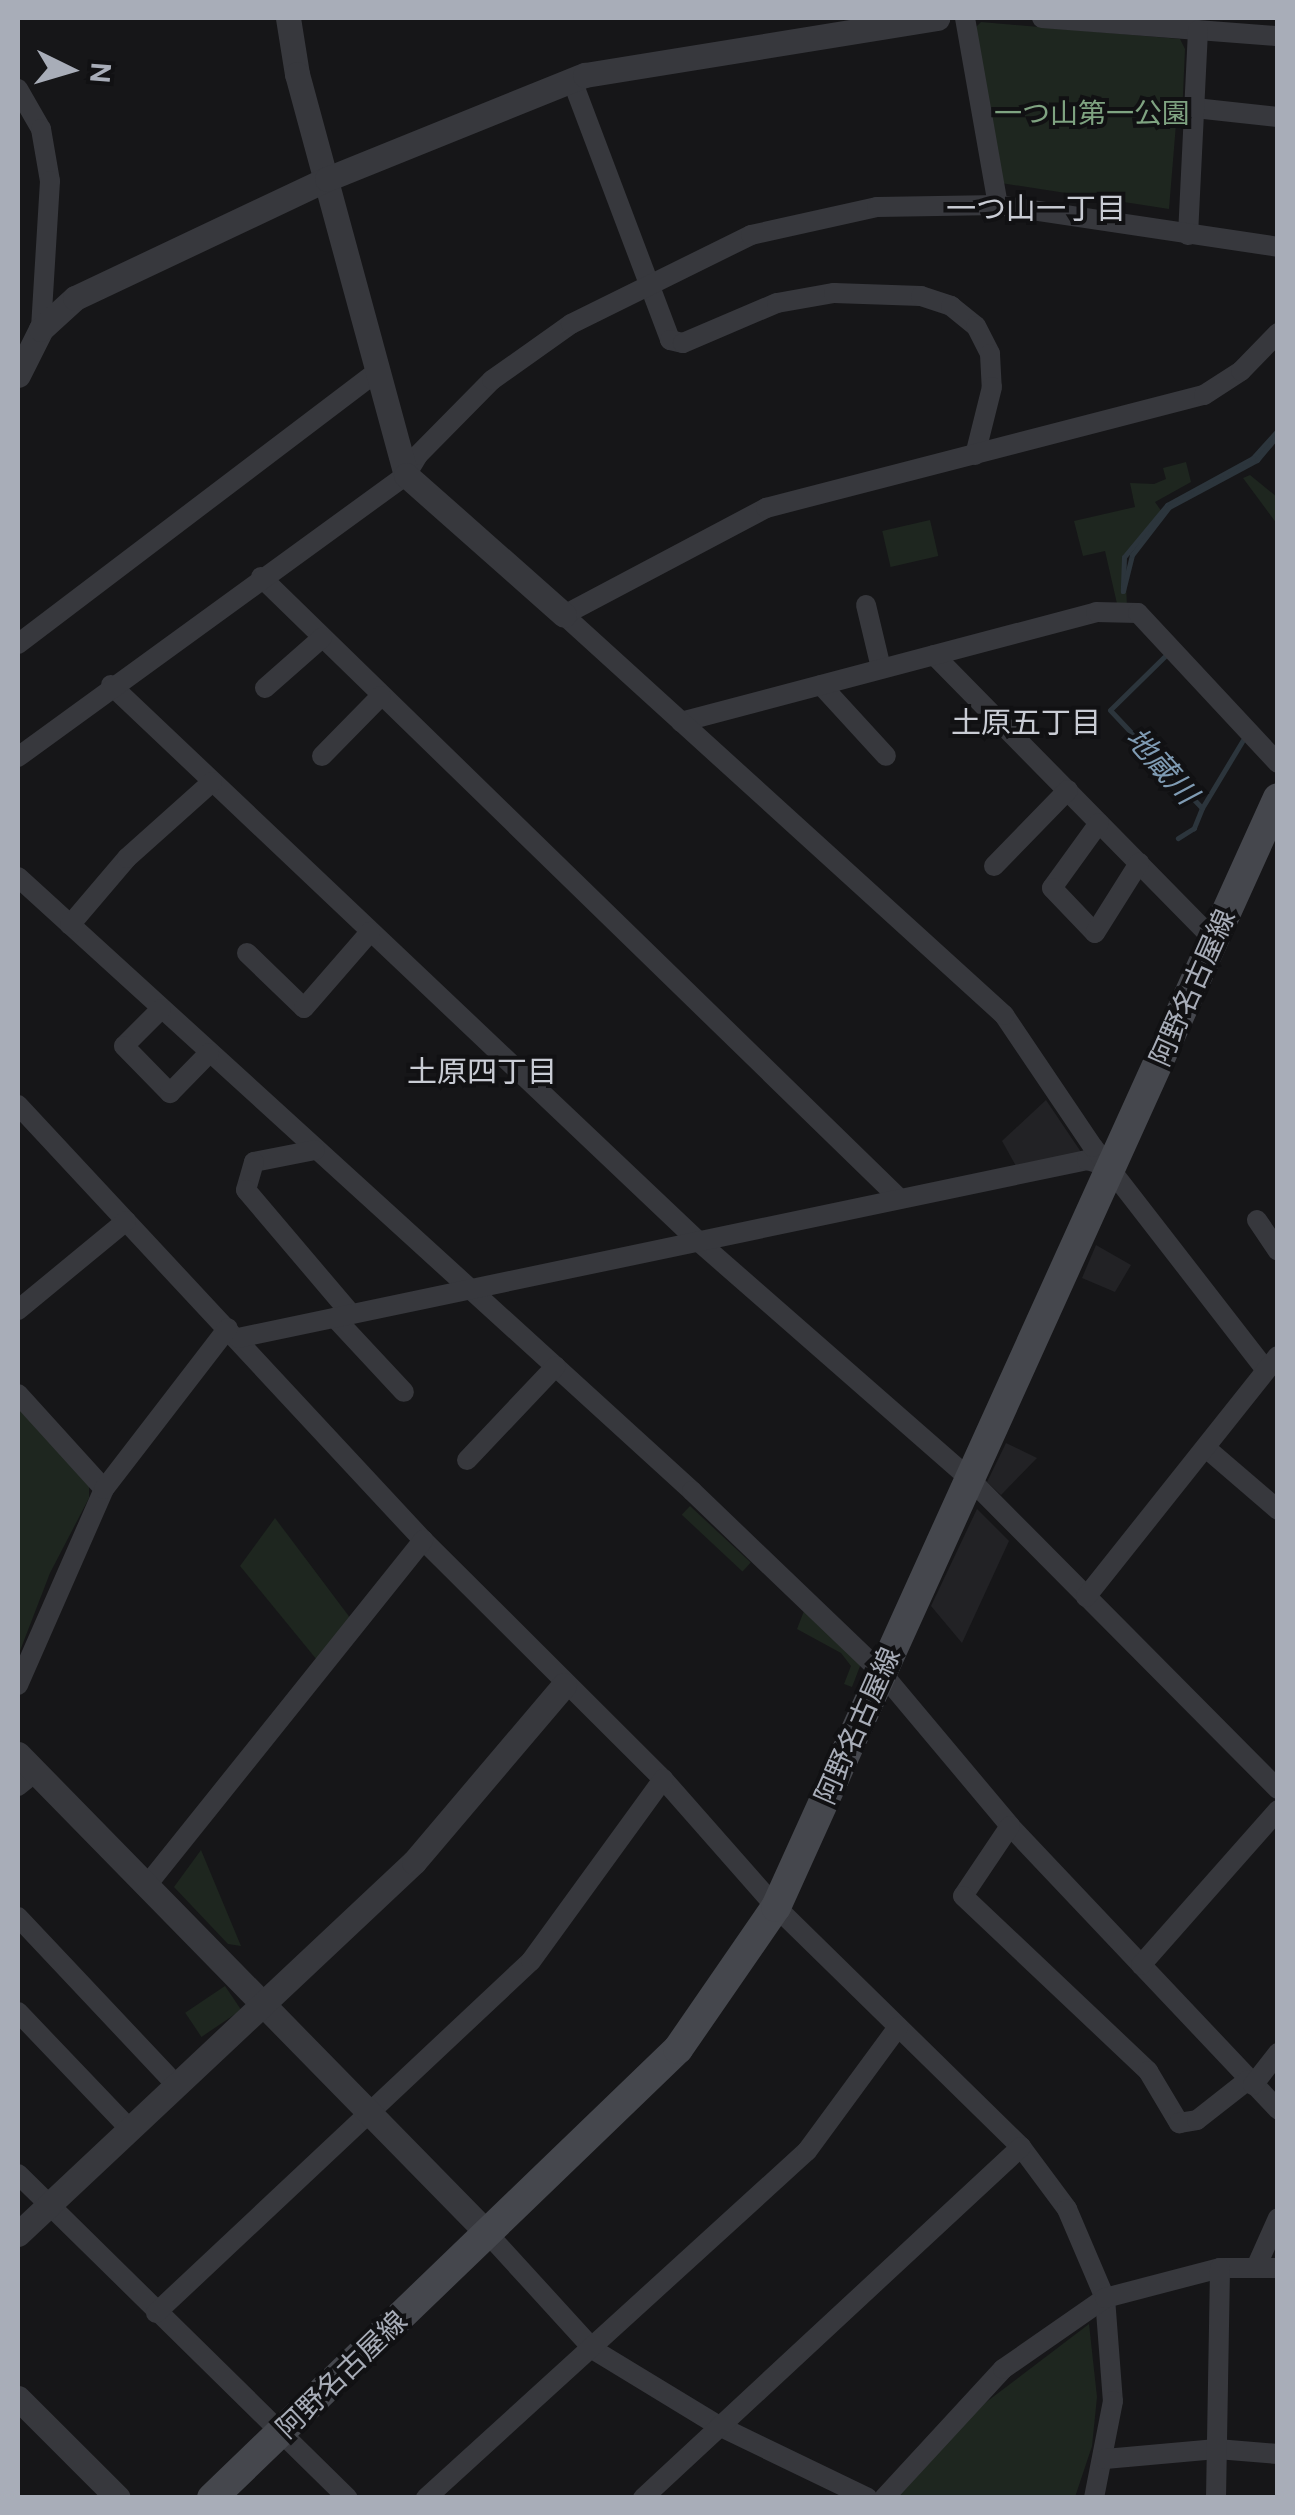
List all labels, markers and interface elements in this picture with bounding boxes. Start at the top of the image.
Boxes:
north arrow [20,20,120,120]
text: N [81,61,120,84]
park label: 一つ山第一公園 [994,97,1190,131]
district label: 一つ山一丁目 [946,191,1126,227]
district label: 土原五丁目 [951,705,1101,741]
water label: 地蔵川 [1118,721,1204,811]
street label: 阿野名古屋線 [1143,904,1243,1072]
district label: 土原四丁目 [407,1054,557,1090]
street label: 阿野名古屋線 [808,1642,908,1810]
street label: 阿野名古屋線 [270,2305,414,2445]

